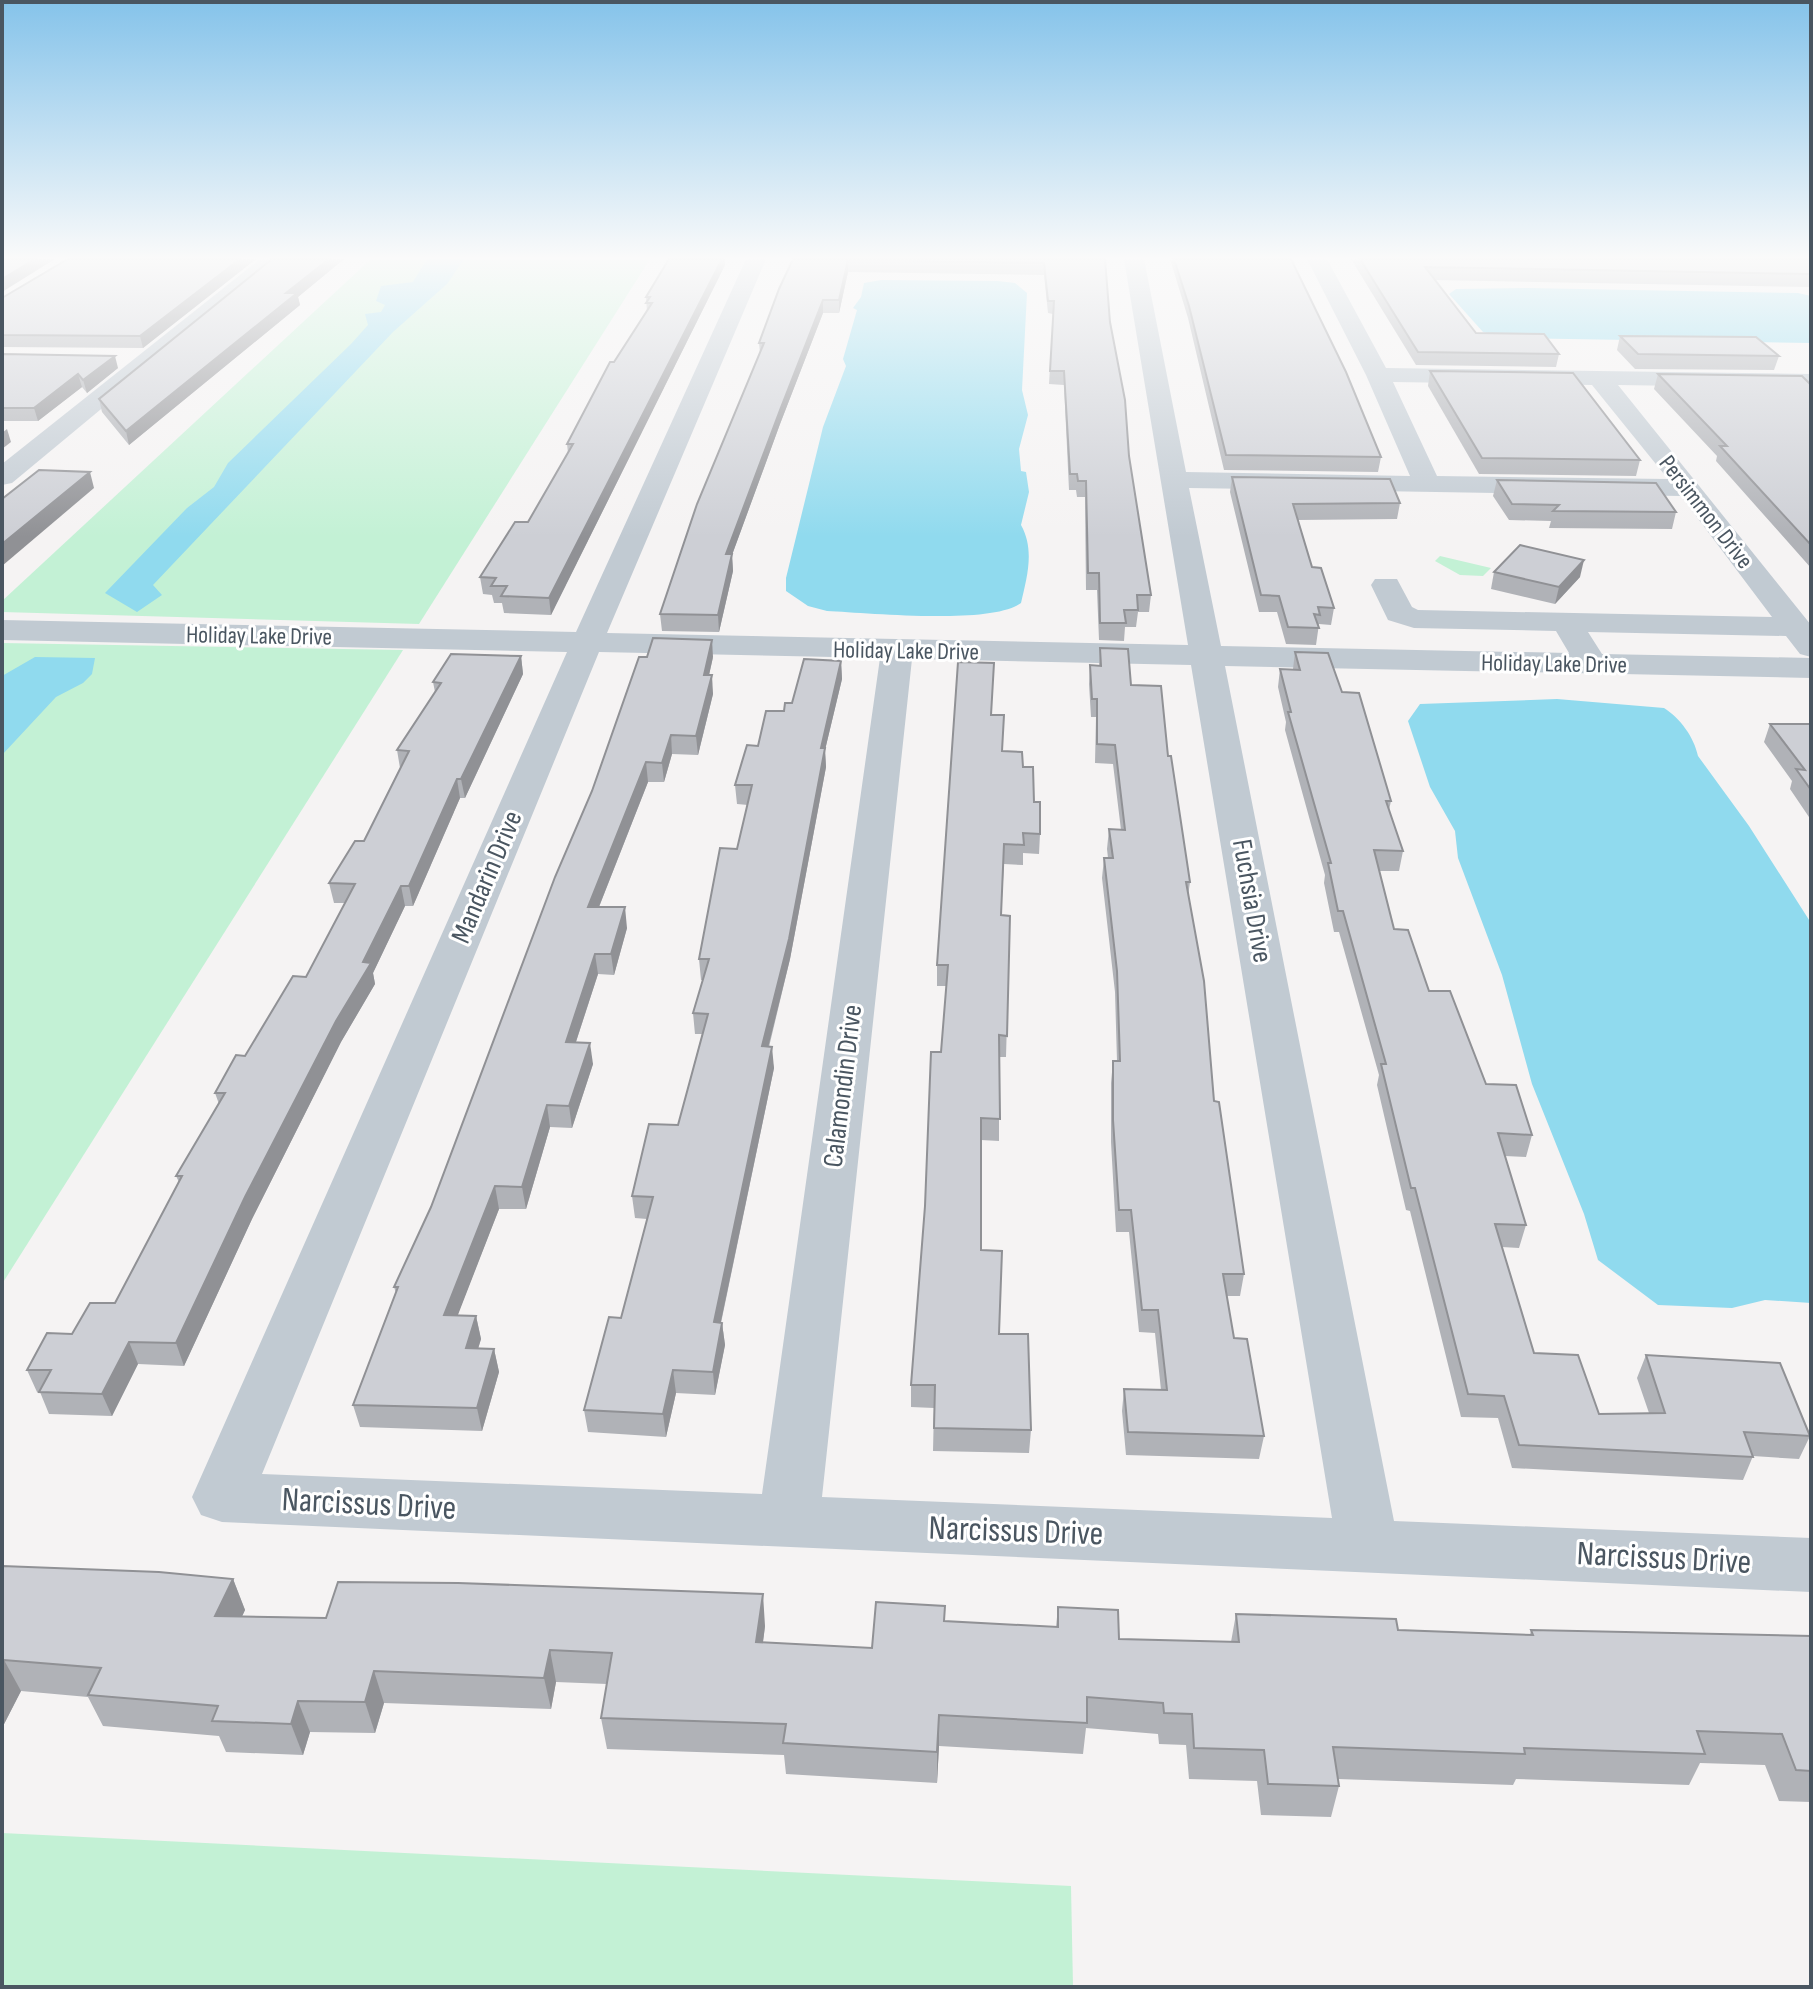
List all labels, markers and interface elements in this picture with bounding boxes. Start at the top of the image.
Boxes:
street label: Persimmon Drive [1653,449,1759,575]
street label: Holiday Lake Drive [186,620,332,652]
street label: Holiday Lake Drive [833,635,979,667]
street label: Holiday Lake Drive [1481,648,1627,680]
street label: Mandarin Drive [444,806,530,948]
street label: Fuchsia Drive [1225,837,1279,965]
street label: Calamondin Drive [817,1003,869,1169]
street label: Narcissus Drive [281,1479,457,1529]
street label: Narcissus Drive [928,1507,1104,1555]
street label: Narcissus Drive [1576,1533,1752,1583]

